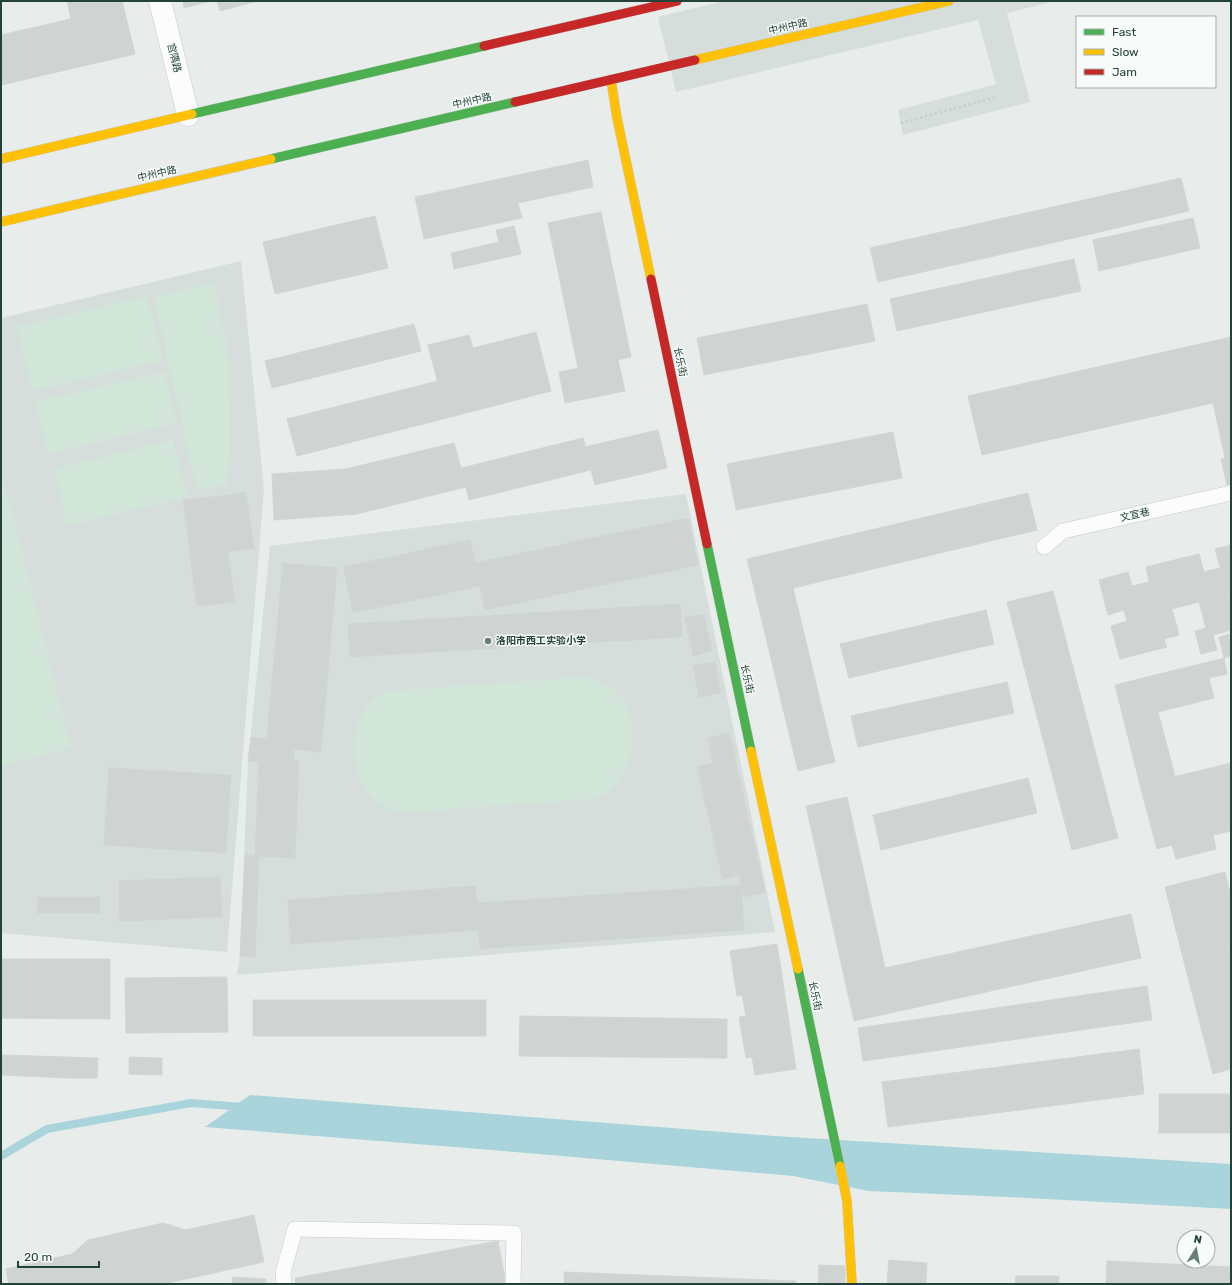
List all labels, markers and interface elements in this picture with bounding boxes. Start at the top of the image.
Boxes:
legend [1076,16,1216,88]
street label: 中州中路 [767,17,809,37]
text: Fast [1112,25,1136,39]
street label: 宫隅路 [165,42,183,74]
text: Slow [1112,45,1139,59]
text: Jam [1112,65,1137,79]
street label: 中州中路 [451,91,493,111]
street label: 中州中路 [136,164,178,184]
street label: 长乐街 [671,346,689,378]
street label: 文宣巷 [1119,506,1151,524]
place label: 洛阳市西工实验小学 [496,635,586,647]
marker: 洛阳市西工实验小学 [483,636,493,646]
street label: 长乐街 [738,663,756,695]
street label: 长乐街 [806,980,824,1012]
north arrow [1176,1229,1216,1269]
text: N [1193,1233,1203,1247]
scale bar [18,1243,99,1269]
text: 20 m [24,1250,52,1264]

